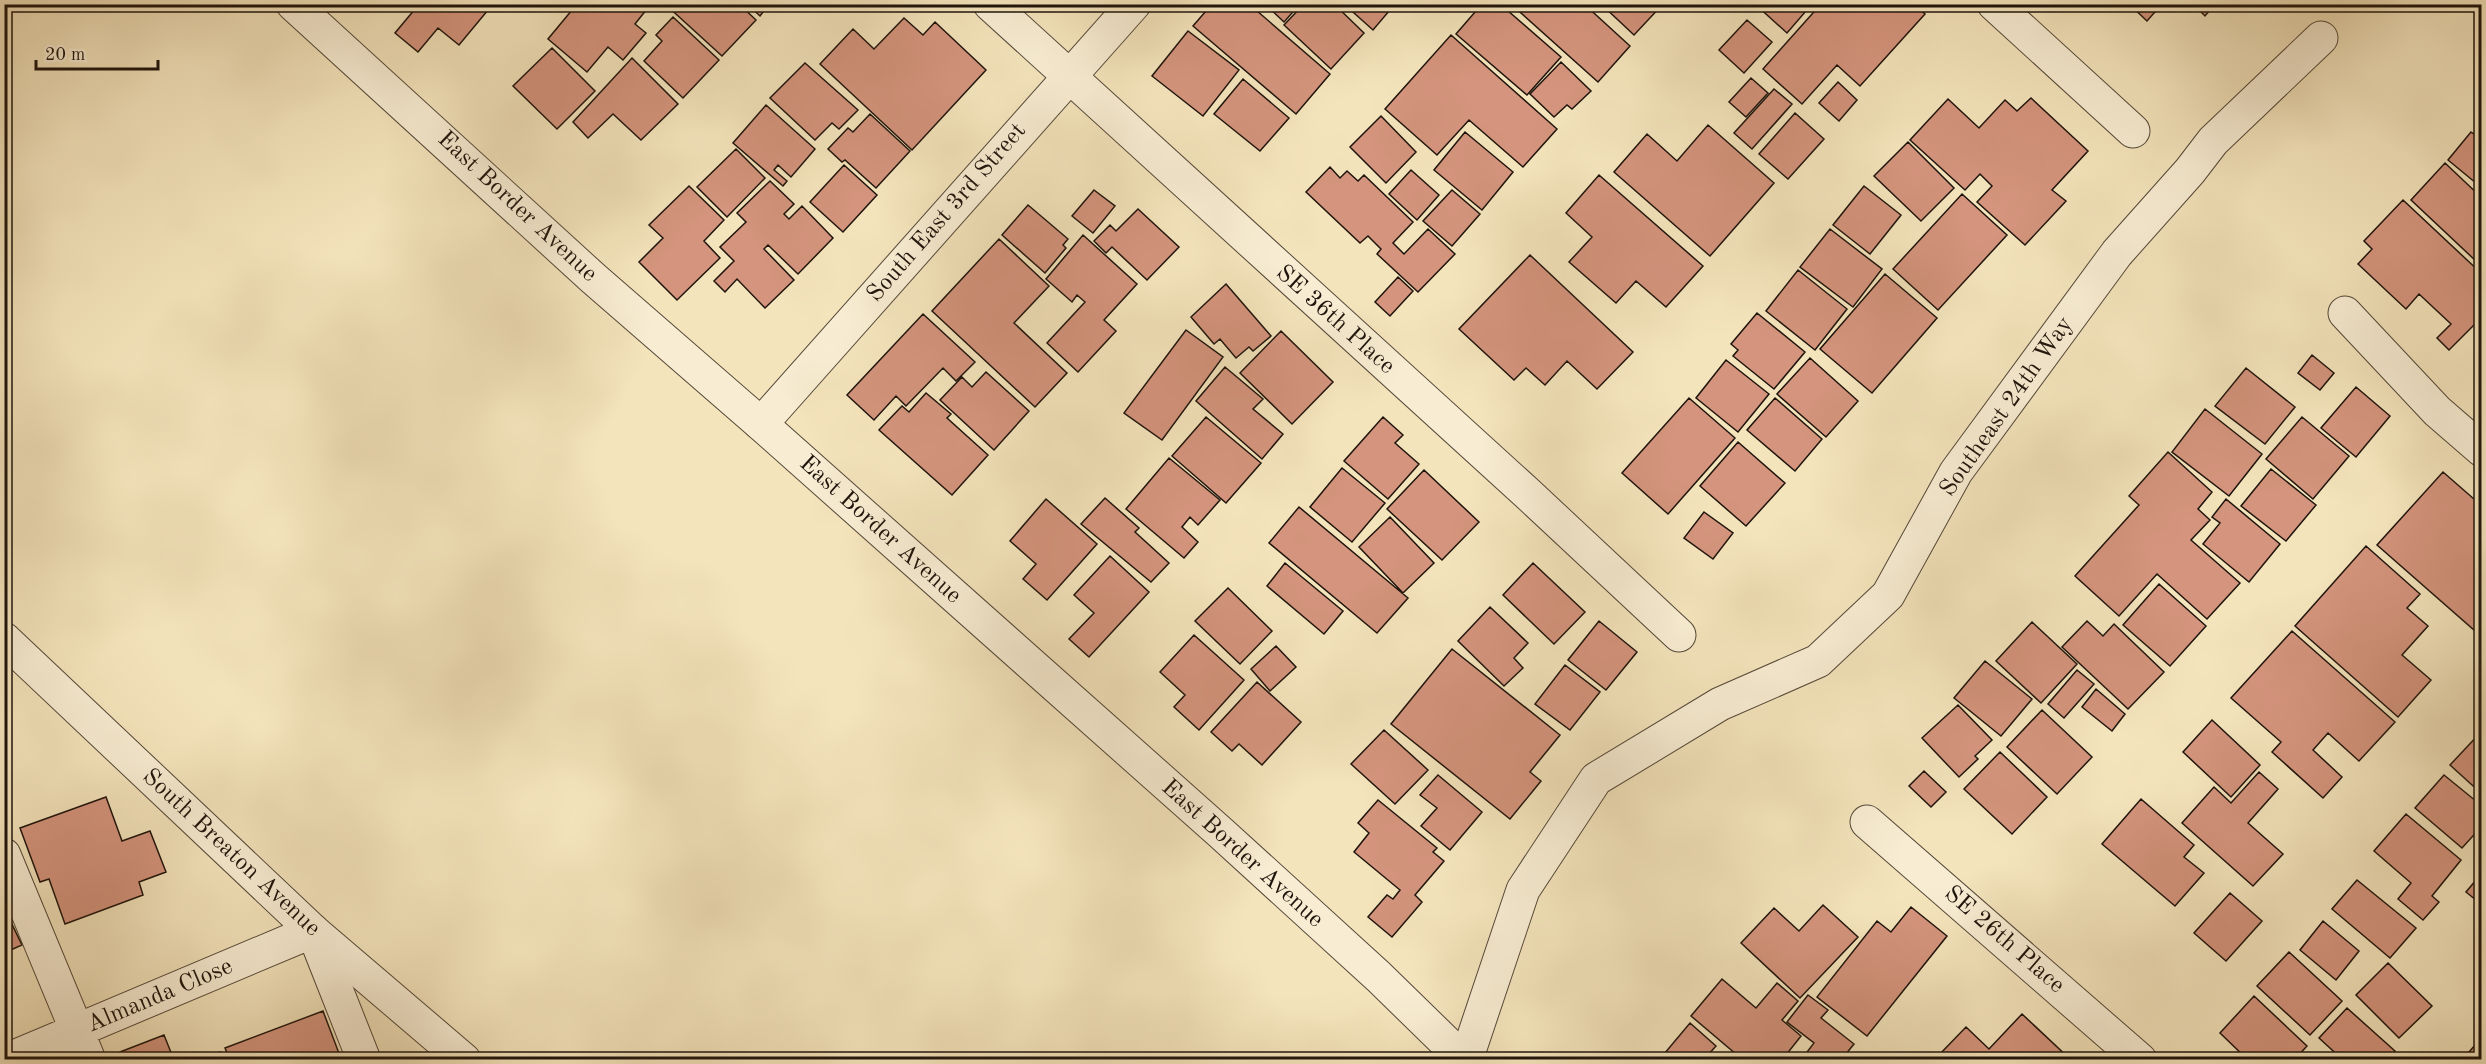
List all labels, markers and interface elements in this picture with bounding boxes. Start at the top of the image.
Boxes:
scale bar [36,33,158,71]
text: 20 m [45,46,85,64]
street label: South East 3rd Street [863,119,1031,307]
street label: East Border Avenue [433,127,601,287]
street label: SE 36th Place [1271,261,1399,379]
street label: Southeast 24th Way [1936,312,2078,501]
street label: East Border Avenue [794,451,966,609]
street label: South Breaton Avenue [138,765,324,941]
street label: East Border Avenue [1156,775,1328,933]
street label: SE 26th Place [1939,882,2069,998]
street label: Almanda Close [84,955,236,1037]

